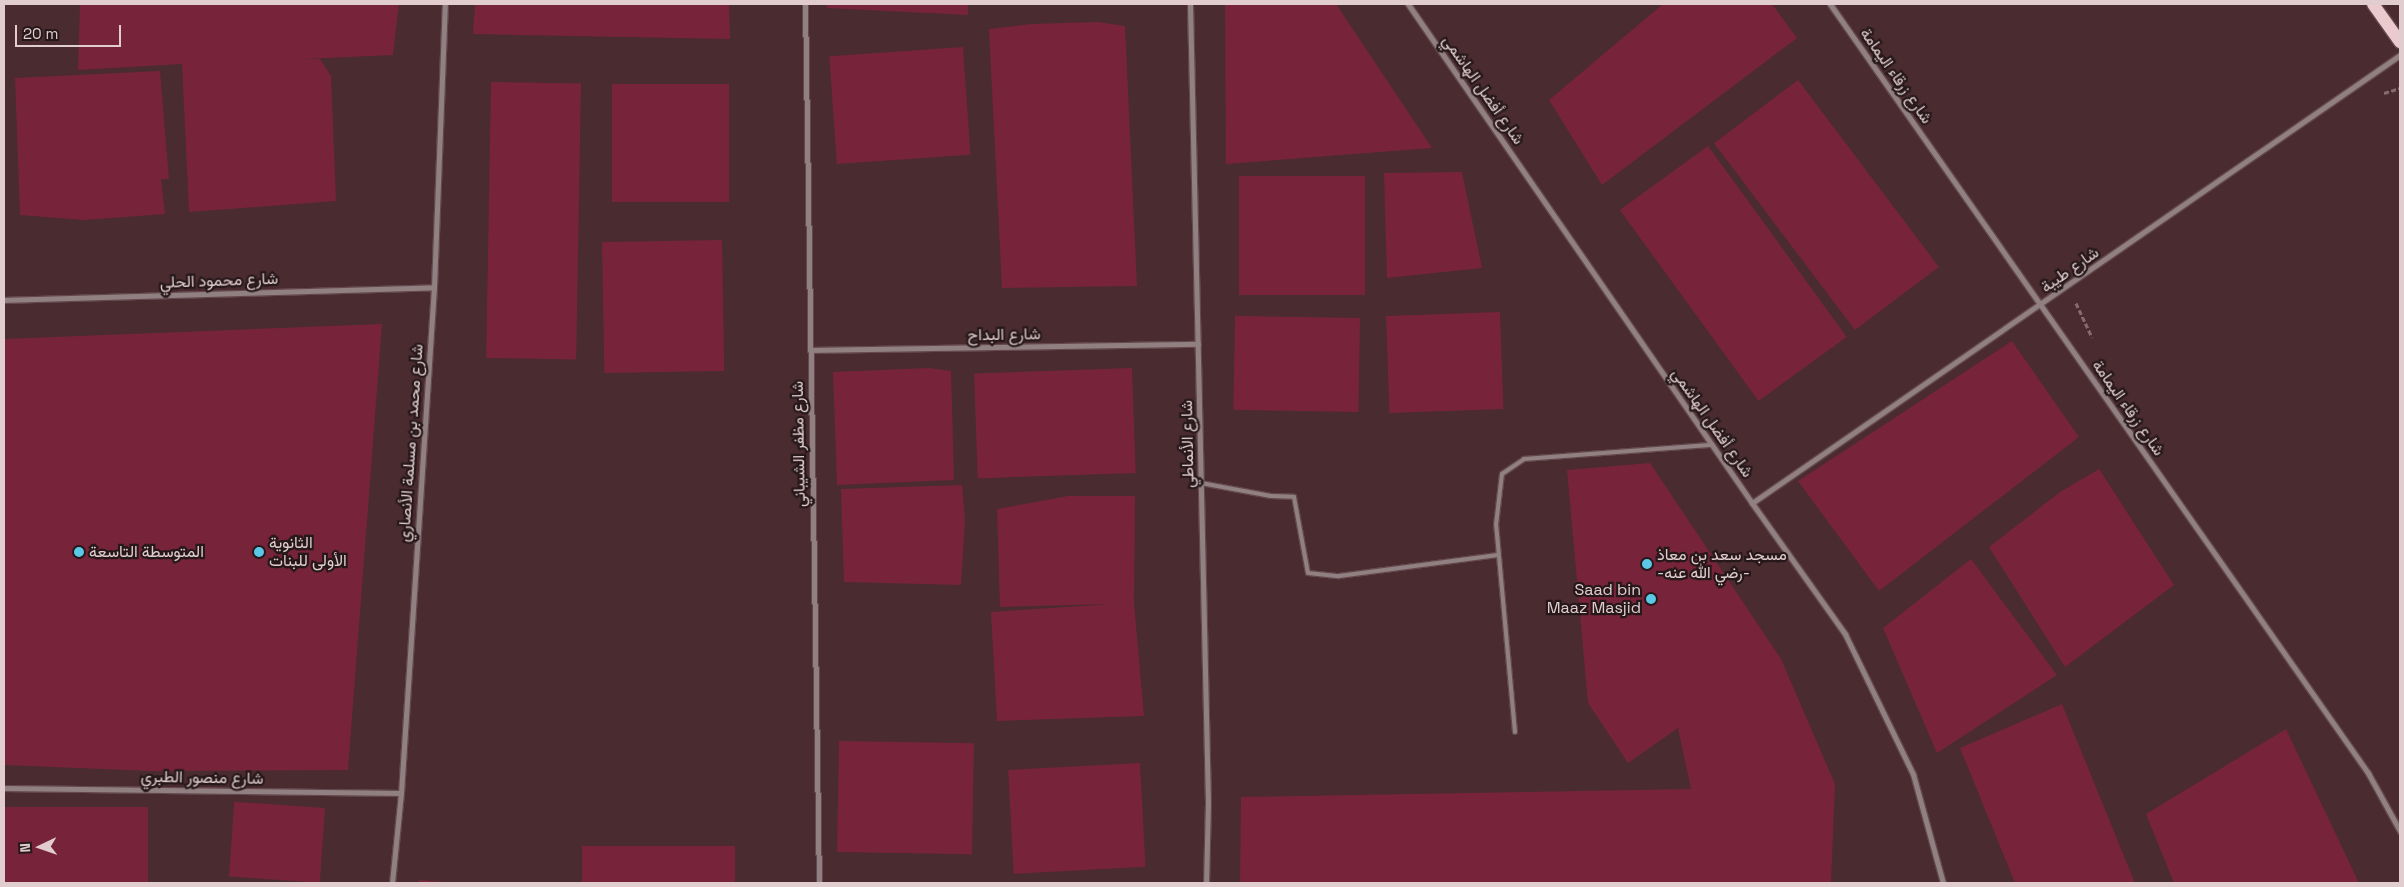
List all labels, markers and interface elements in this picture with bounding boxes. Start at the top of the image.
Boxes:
scale bar [18,15,124,47]
text: 20 m [23,24,58,43]
street label: شارع زرقاء اليمامة [1856,24,1936,128]
street label: شارع أفضل الهاشمي [1438,32,1528,148]
street label: شارع طيبة [2037,243,2103,297]
street label: شارع محمود الحلي [159,269,279,293]
street label: شارع البداح [967,325,1041,345]
street label: شارع محمد بن مسلمة الأنصاري [394,343,428,543]
street label: شارع زرقاء اليمامة [2088,356,2168,460]
street label: شارع أفضل الهاشمي [1667,365,1757,481]
street label: شارع مظفر الشيباني [788,381,810,507]
street label: شارع الأنماطي [1178,400,1198,488]
place label: الثانوية الأولى للبنات [269,533,347,571]
place label: المتوسطة التاسعة [89,542,204,562]
place label: مسجد سعد بن معاذ -رضي الله عنه- [1657,545,1787,583]
marker: المتوسطة التاسعة [73,546,85,558]
marker: الثانوية الأولى للبنات [253,546,265,558]
marker: مسجد سعد بن معاذ -رضي الله عنه- [1641,558,1653,570]
place label: Saad bin Maaz Masjid [1547,580,1641,618]
marker: Saad bin Maaz Masjid [1645,593,1657,605]
street label: شارع منصور الطبري [140,767,264,789]
north arrow [15,822,65,872]
text: N [16,843,34,853]

